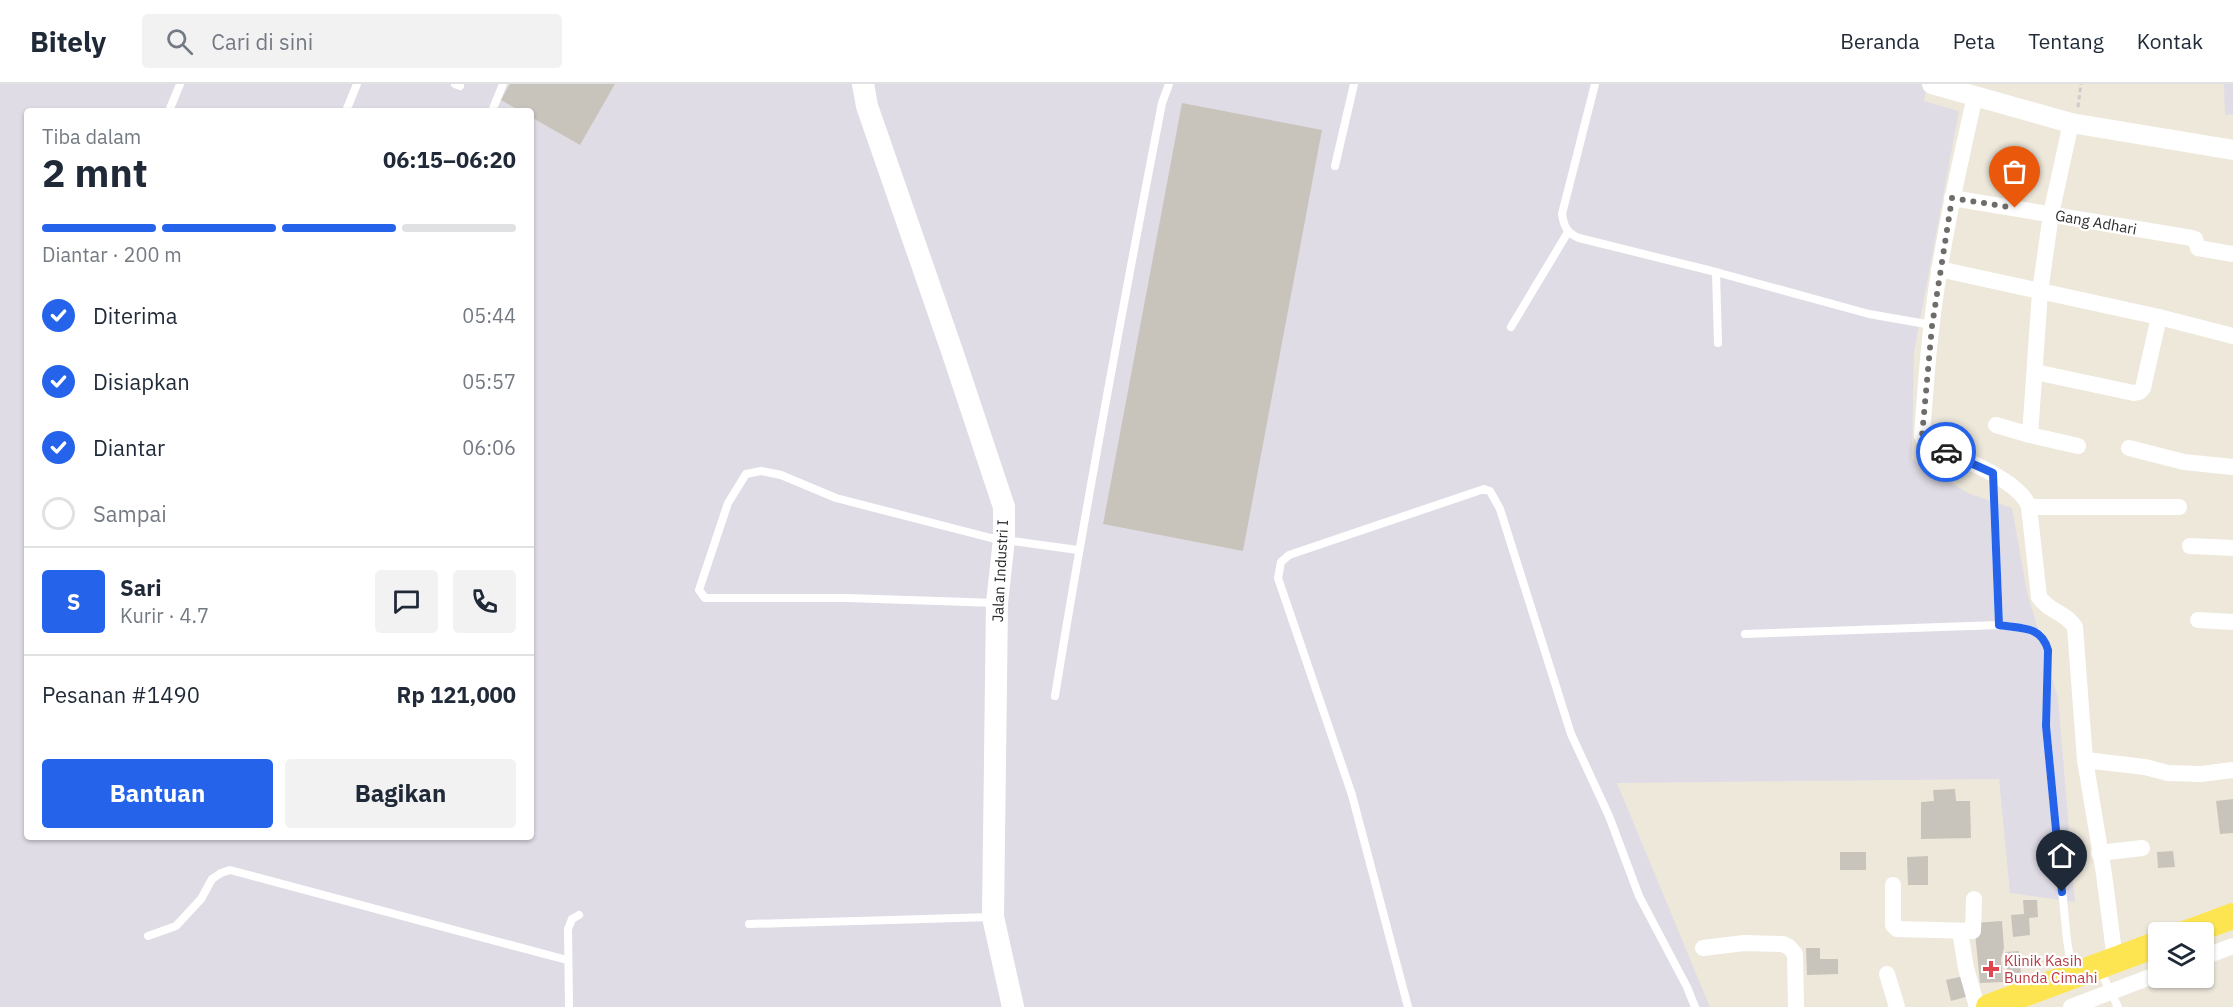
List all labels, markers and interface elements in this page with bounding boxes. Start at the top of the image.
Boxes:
search box [142,14,562,68]
text: Bitely [30,23,106,60]
icon: search [163,25,196,58]
text: Cari di sini [211,27,313,56]
text: Beranda [1840,27,1920,55]
text: Peta [1953,27,1995,55]
text: Tentang [2028,27,2104,55]
text: Kontak [2137,27,2203,55]
text: Tiba dalam [42,123,141,150]
text: 06:15–06:20 [383,145,516,174]
pin [1989,146,2040,208]
text: 2 mnt [42,147,148,198]
icon: bag [1998,155,2031,188]
street label: Gang Adhari [2054,205,2138,239]
text: Diantar · 200 m [42,241,182,268]
icon: check [42,299,75,332]
text: Diterima [93,301,178,330]
text: 05:44 [462,302,516,329]
icon: check [42,365,75,398]
text: Disiapkan [93,367,190,396]
text: 05:57 [462,368,516,395]
courier [1916,422,1976,482]
icon: check [42,431,75,464]
text: Diantar [93,433,165,462]
text: 06:06 [462,434,516,461]
icon: car [1930,436,1963,469]
text: Sampai [93,499,167,528]
street label: Jalan Industri I [988,519,1012,623]
button: chat [375,570,438,633]
button: phone [453,570,516,633]
text: Sari [120,573,161,602]
text: S [67,587,80,616]
text: Kurir · 4.7 [120,602,209,629]
text: Pesanan #1490 [42,680,200,709]
text: Rp 121,000 [397,680,516,709]
button: Bantuan [42,759,273,828]
button: Bagikan [285,759,516,828]
pin [2036,830,2087,892]
icon: home [2045,839,2078,872]
map controls [2148,922,2214,988]
button: layers [2148,922,2214,988]
place label: Klinik Kasih Bunda Cimahi [2004,951,2098,987]
marker: Klinik Kasih Bunda Cimahi [1982,960,2000,978]

